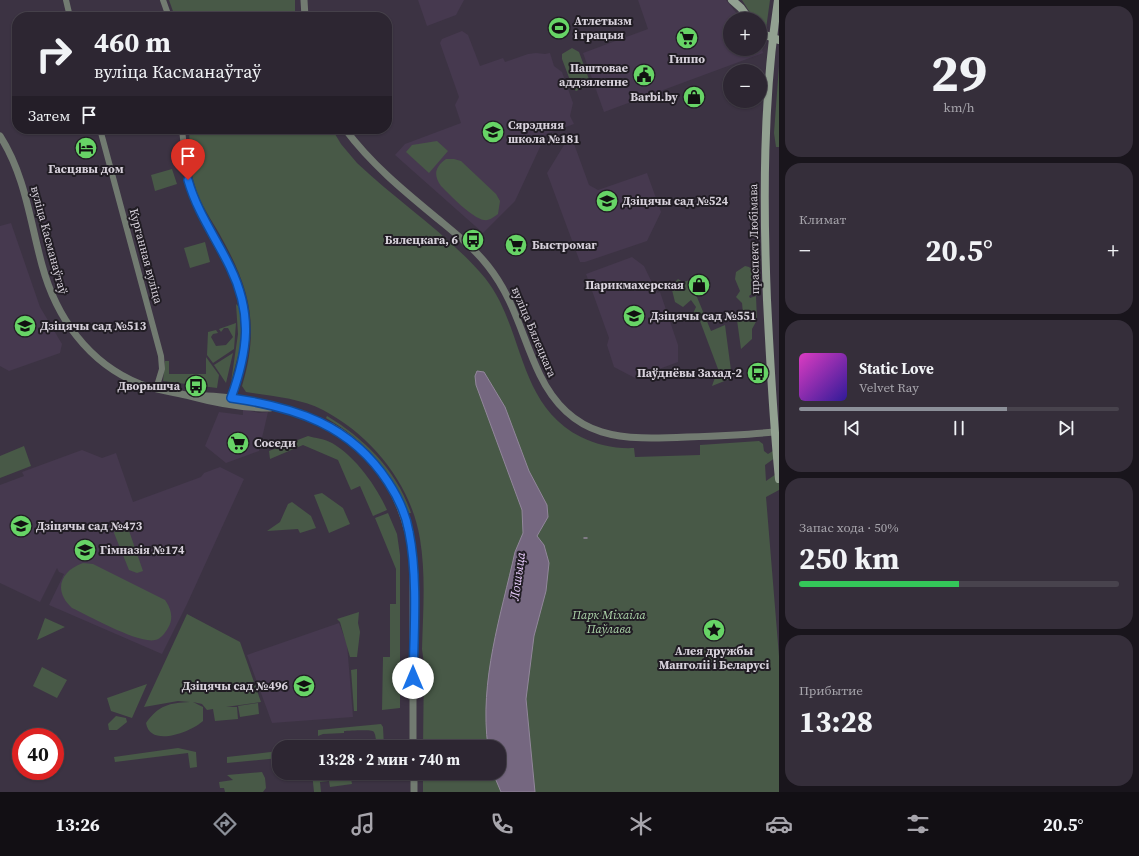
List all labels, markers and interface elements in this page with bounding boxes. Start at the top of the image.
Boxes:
map controls [723,12,767,108]
button: + [723,12,767,56]
place label: Атлетызм і грацыя [574,13,632,43]
sports icon: Атлетызм і грацыя [546,15,572,41]
text: 460 m [94,23,171,61]
supermarket icon: Гиппо [674,25,700,51]
icon: right [28,28,80,80]
text: 29 [931,37,987,108]
place label: Гиппо [669,51,705,67]
text: вуліца Касманаўтаў [94,59,261,84]
place label: Паштовае аддзяленне [559,60,628,90]
public building icon: Паштовае аддзяленне [631,62,657,88]
button: − [723,64,767,108]
shop icon: Barbi.by [681,84,707,110]
place label: Barbi.by [630,89,679,105]
text: km/h [944,99,974,116]
icon: arrive [78,104,100,126]
text: Затем [28,105,70,126]
place label: Сярэдняя школа №181 [508,117,580,147]
school or university icon: Сярэдняя школа №181 [480,119,506,145]
hotel icon: Гасцявы дом [73,135,99,161]
pin [171,139,205,180]
icon: arrive [177,145,199,167]
place label: Гасцявы дом [48,161,124,177]
street label: праспект Любімава [745,183,763,295]
street label: вуліца Касманаўтаў [27,184,71,297]
school or university icon: Дзіцячы сад №524 [594,188,620,214]
place label: Дзіцячы сад №524 [622,193,729,209]
street label: Курганная вуліца [126,207,167,306]
text: Климат [799,211,846,228]
bus stop icon: Бялецкага, 6 [460,227,486,253]
text: 20.5° [925,230,993,271]
place label: Бялецкага, 6 [385,232,458,248]
supermarket icon: Быстромаг [503,232,529,258]
text: − [799,235,811,265]
text: + [1107,235,1119,265]
place label: Быстромаг [532,237,597,253]
shop icon: Парикмахерская [686,272,712,298]
place label: Парикмахерская [585,277,684,293]
street label: вуліца Бялецкага [508,284,561,380]
school or university icon: Дзіцячы сад №551 [621,303,647,329]
place label: Дзіцячы сад №551 [650,308,756,324]
school or university icon: Дзіцячы сад №513 [12,313,38,339]
place label: Дзіцячы сад №513 [40,318,147,334]
text: Static Love [859,358,934,379]
bus stop icon: Паўднёвы Захад-2 [745,360,771,386]
place label: Паўднёвы Захад-2 [637,365,742,381]
bus stop icon: Дворышча [183,373,209,399]
place label: Дворышча [117,378,181,394]
text: Velvet Ray [859,379,919,396]
icon: previous [841,417,863,439]
icon: pause [948,417,970,439]
icon: next [1055,417,1077,439]
supermarket icon: Соседи [225,430,251,456]
place label: Соседи [254,435,296,451]
school or university icon: Дзіцячы сад №473 [8,513,34,539]
place label: Дзіцячы сад №473 [36,518,143,534]
text: Запас хода · 50% [799,519,899,536]
school or university icon: Гімназія №174 [72,537,98,563]
text: 250 km [799,538,899,579]
place label: Гімназія №174 [100,542,185,558]
water label: Лошыца [506,551,529,602]
park label: Парк Міхаіла Паўлава [571,607,647,637]
place icon: Алея дружбы Манголіі і Беларусі [701,617,727,643]
place label: Алея дружбы Манголіі і Беларусі [659,643,769,673]
position arrow [392,657,434,699]
school or university icon: Дзіцячы сад №496 [291,673,317,699]
place label: Дзіцячы сад №496 [182,678,288,694]
text: Прибытие [799,682,863,699]
text: 13:28 [799,701,873,742]
speed limit sign: 40 [12,728,64,780]
text: 13:28 · 2 мин · 740 m [318,749,460,770]
icon: directions [211,810,239,838]
icon: music [349,810,377,838]
icon: phone [488,810,516,838]
icon: climate [627,810,655,838]
icon: car [765,810,793,838]
icon: filters [904,810,932,838]
text: 13:26 [55,812,100,837]
text: 20.5° [1043,812,1084,837]

